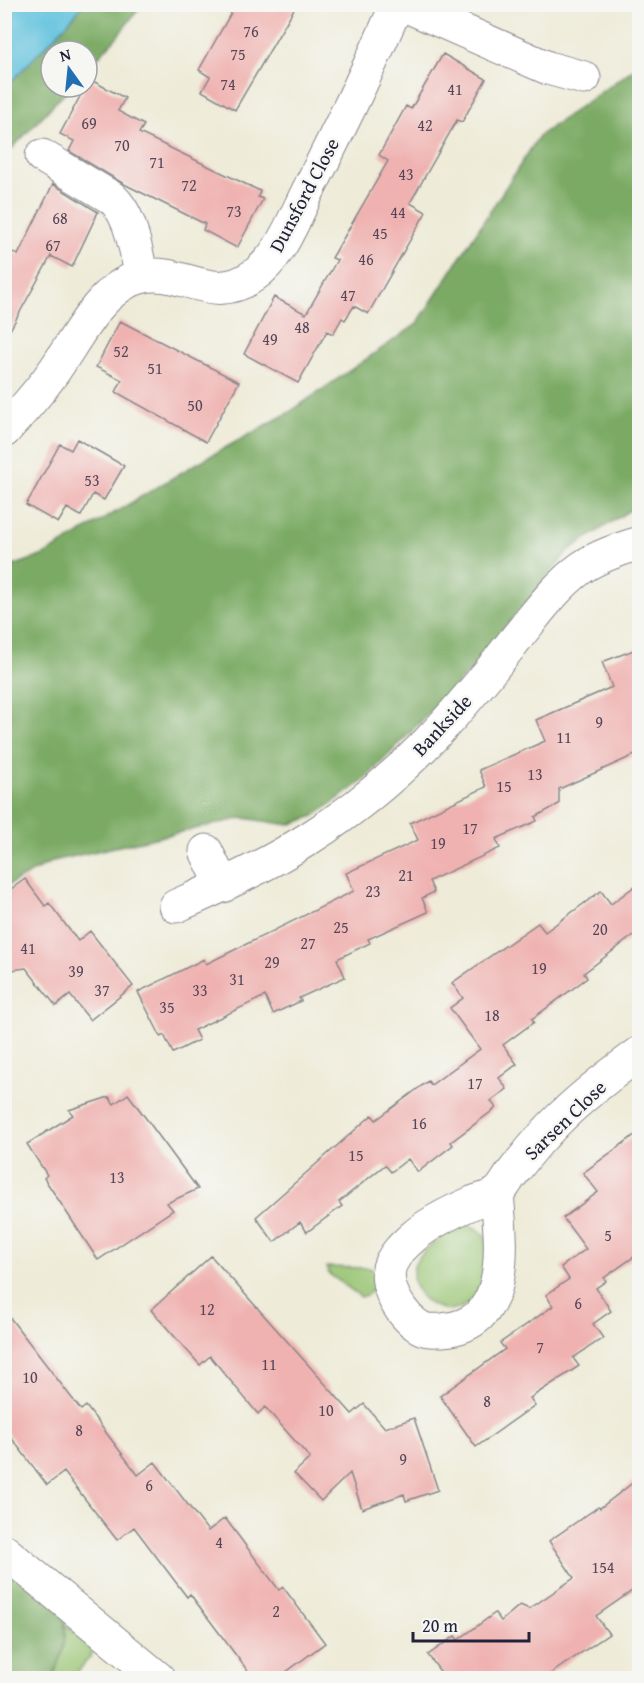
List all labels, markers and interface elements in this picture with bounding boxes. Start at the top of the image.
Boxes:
house number: 76 [243,19,259,43]
north arrow [39,39,99,99]
text: N [57,41,74,67]
house number: 75 [230,42,246,66]
house number: 74 [220,72,236,96]
house number: 41 [447,77,463,101]
house number: 69 [81,111,97,135]
house number: 42 [417,113,433,137]
street label: Dunsford Close [261,132,346,257]
house number: 70 [114,133,130,157]
house number: 71 [149,150,165,174]
house number: 43 [398,162,414,186]
house number: 72 [181,173,197,197]
house number: 73 [226,199,242,223]
house number: 44 [390,200,406,224]
house number: 68 [52,206,68,230]
house number: 45 [372,221,388,245]
house number: 67 [45,233,61,257]
house number: 46 [358,247,374,271]
house number: 47 [340,283,356,307]
house number: 48 [294,315,310,339]
house number: 49 [262,327,278,351]
house number: 52 [113,339,129,363]
house number: 51 [147,356,163,380]
house number: 50 [187,393,203,417]
house number: 53 [84,468,100,492]
street label: Bankside [405,687,478,762]
house number: 9 [595,710,603,734]
house number: 11 [556,725,572,749]
house number: 13 [527,762,543,786]
house number: 15 [496,774,512,798]
house number: 17 [462,816,478,840]
house number: 19 [430,831,446,855]
house number: 21 [398,863,414,887]
house number: 23 [365,879,381,903]
house number: 25 [333,915,349,939]
house number: 20 [592,917,608,941]
house number: 27 [300,931,316,955]
house number: 41 [20,936,36,960]
house number: 29 [264,950,280,974]
house number: 19 [531,956,547,980]
house number: 39 [68,959,84,983]
house number: 31 [229,967,245,991]
house number: 37 [94,978,110,1002]
house number: 33 [192,978,208,1002]
house number: 35 [159,995,175,1019]
house number: 18 [484,1003,500,1027]
house number: 17 [467,1071,483,1095]
street label: Sarsen Close [517,1073,612,1166]
house number: 16 [411,1111,427,1135]
house number: 15 [348,1143,364,1167]
house number: 13 [109,1165,125,1189]
house number: 5 [604,1223,612,1247]
house number: 6 [574,1291,582,1315]
house number: 12 [199,1297,215,1321]
house number: 7 [536,1335,544,1359]
house number: 11 [261,1352,277,1376]
house number: 10 [22,1365,38,1389]
house number: 8 [483,1389,491,1413]
house number: 10 [318,1398,334,1422]
house number: 8 [75,1418,83,1442]
house number: 9 [399,1447,407,1471]
house number: 6 [145,1473,153,1497]
house number: 4 [215,1530,223,1554]
house number: 154 [591,1555,615,1579]
house number: 2 [272,1599,280,1623]
scale bar [413,1605,528,1643]
text: 20 m [422,1612,458,1639]

